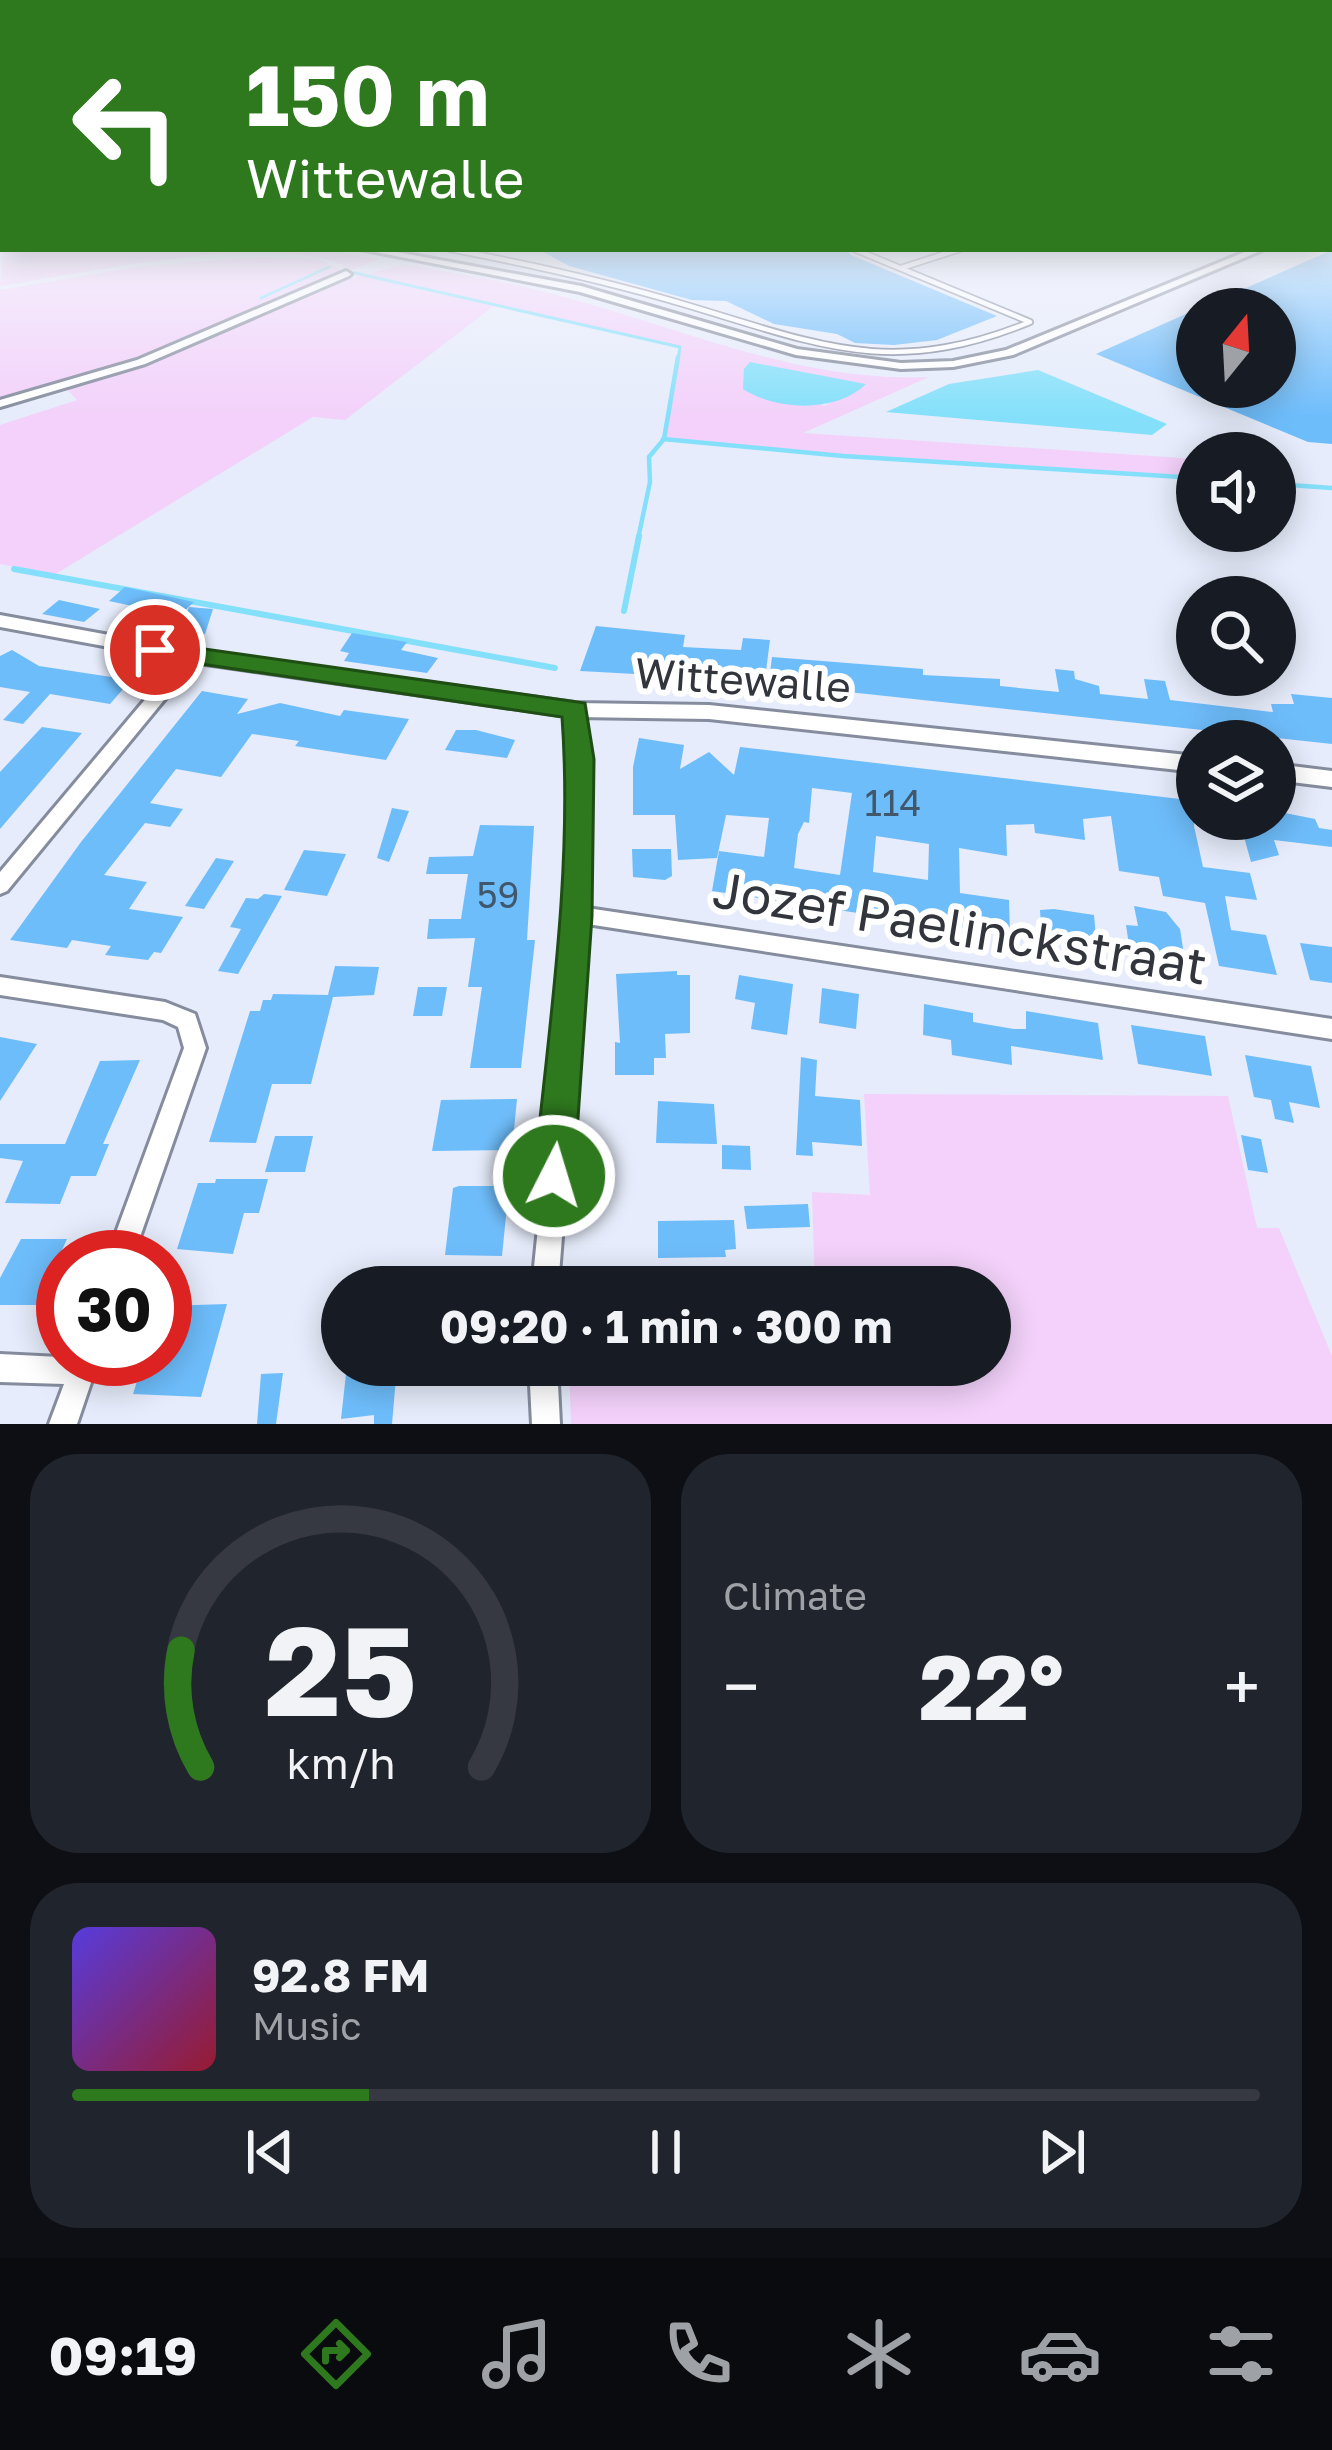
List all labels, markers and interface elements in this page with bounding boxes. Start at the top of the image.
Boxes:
text: 150 m [246,44,490,144]
icon: left [48,48,204,204]
text: Wittewalle [246,145,524,210]
north arrow [1176,288,1296,408]
map controls [1176,288,1296,840]
button: sound [1176,432,1296,552]
button: search [1176,576,1296,696]
pin [104,599,206,701]
icon: arrive [122,617,188,683]
street label: Wittewalle [633,647,853,711]
button: layers [1176,720,1296,840]
house number: 114 [865,781,921,824]
street label: Jozef Paelinckstraat [709,857,1211,996]
house number: 59 [477,873,519,916]
position arrow [491,1113,617,1239]
speed limit sign: 30 [36,1230,192,1386]
text: 09:20 · 1 min · 300 m [440,1299,892,1353]
text: Climate [723,1572,867,1619]
text: 25 [264,1594,417,1743]
text: 22° [919,1632,1064,1740]
text: − [723,1646,759,1726]
text: + [1224,1646,1260,1726]
text: km/h [286,1736,395,1787]
text: 92.8 FM [252,1948,429,2002]
text: Music [252,2002,362,2049]
icon: previous [237,2119,303,2185]
icon: pause [633,2119,699,2185]
icon: next [1029,2119,1095,2185]
icon: directions [294,2312,378,2396]
icon: music [475,2312,559,2396]
icon: phone [656,2312,740,2396]
icon: climate [837,2312,921,2396]
icon: car [1018,2312,1102,2396]
icon: filters [1199,2312,1283,2396]
text: 09:19 [49,2322,197,2387]

